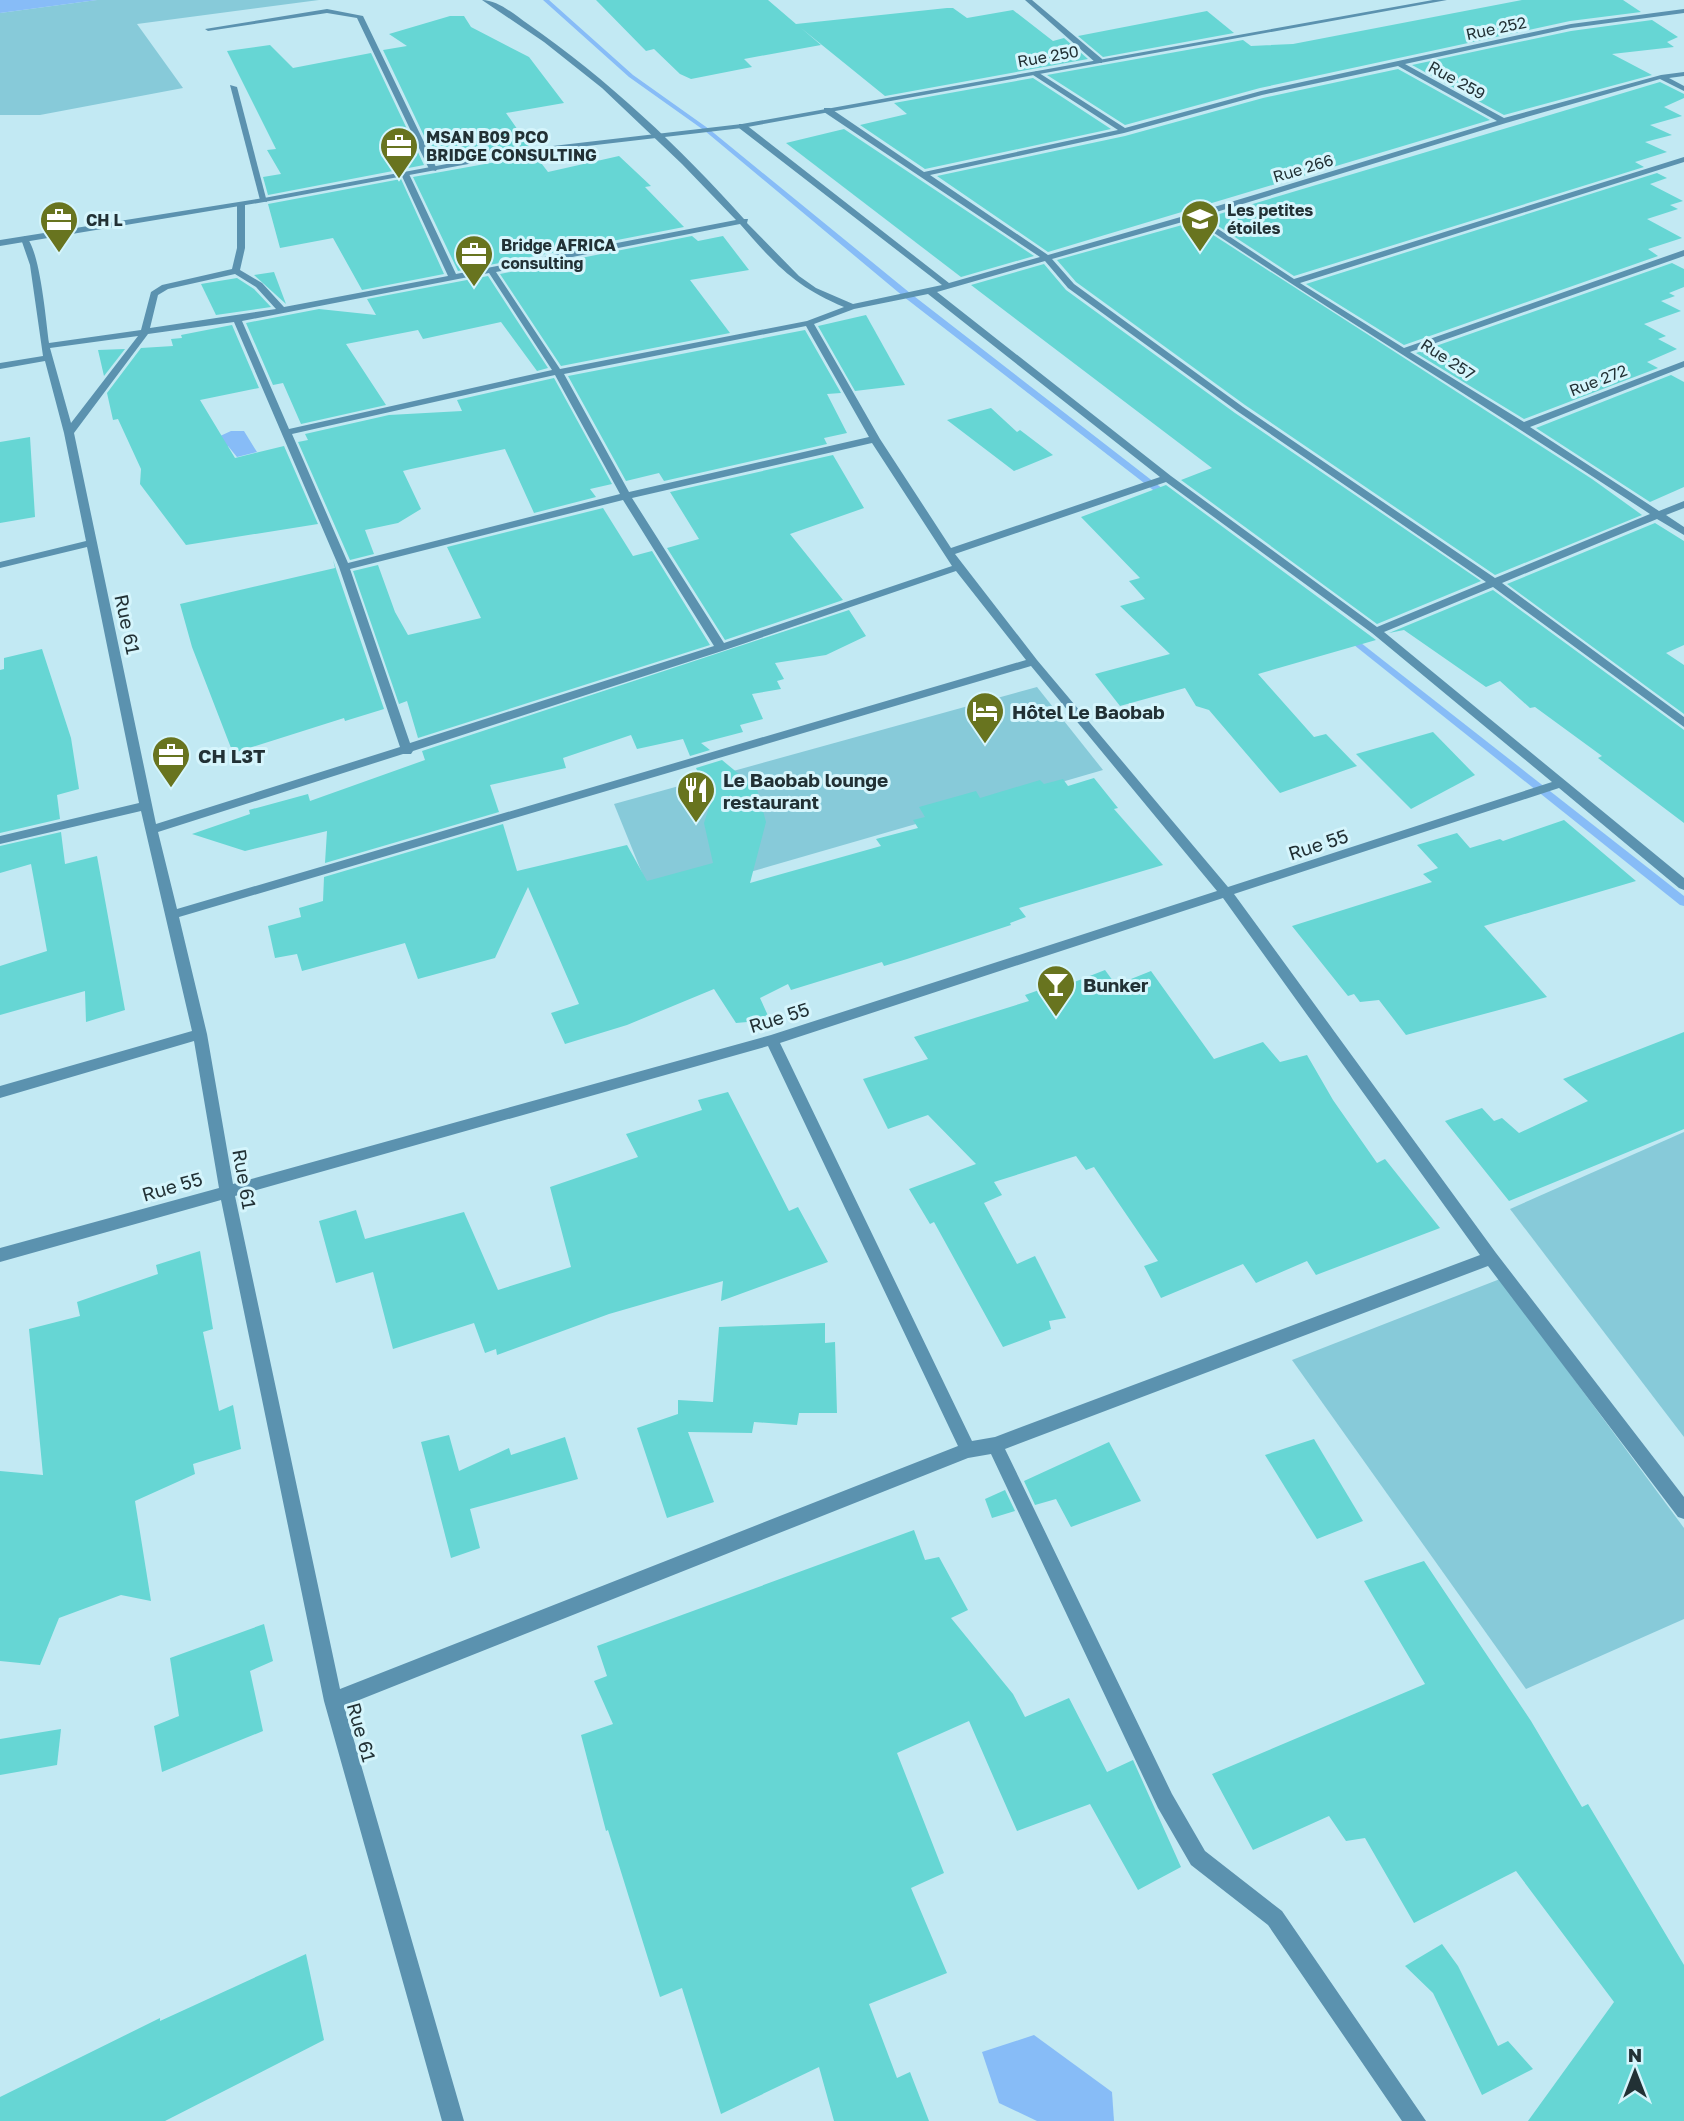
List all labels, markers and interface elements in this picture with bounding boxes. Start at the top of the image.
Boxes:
street label: Rue 252 [1464,12,1528,44]
street label: Rue 250 [1016,41,1080,71]
street label: Rue 259 [1425,56,1489,104]
office icon: MSAN B09 PCO BRIDGE CONSULTING [378,125,420,180]
place label: MSAN B09 PCO BRIDGE CONSULTING [426,127,597,165]
street label: Rue 266 [1270,149,1336,187]
school or university icon: Les petites étoiles [1179,198,1221,253]
office icon: CH L [38,199,80,254]
place label: Les petites étoiles [1227,200,1313,238]
place label: CH L [86,210,123,230]
office icon: Bridge AFRICA consulting [453,233,495,288]
place label: Bridge AFRICA consulting [501,235,617,273]
street label: Rue 257 [1417,334,1479,384]
street label: Rue 272 [1566,360,1630,400]
street label: Rue 61 [110,592,146,656]
hotel icon: Hôtel Le Baobab [964,690,1006,745]
place label: Hôtel Le Baobab [1012,700,1165,723]
office icon: CH L3T [150,734,192,789]
place label: CH L3T [198,744,265,767]
place label: Le Baobab lounge restaurant [723,768,888,813]
restaurant icon: Le Baobab lounge restaurant [675,769,717,824]
street label: Rue 55 [1285,824,1351,864]
bar icon: Bunker [1035,963,1077,1018]
place label: Bunker [1083,973,1149,996]
street label: Rue 55 [746,997,812,1037]
street label: Rue 61 [228,1147,262,1211]
street label: Rue 55 [139,1166,205,1206]
street label: Rue 61 [343,1700,381,1764]
north arrow [1600,2037,1670,2107]
text: N [1628,2043,1642,2066]

